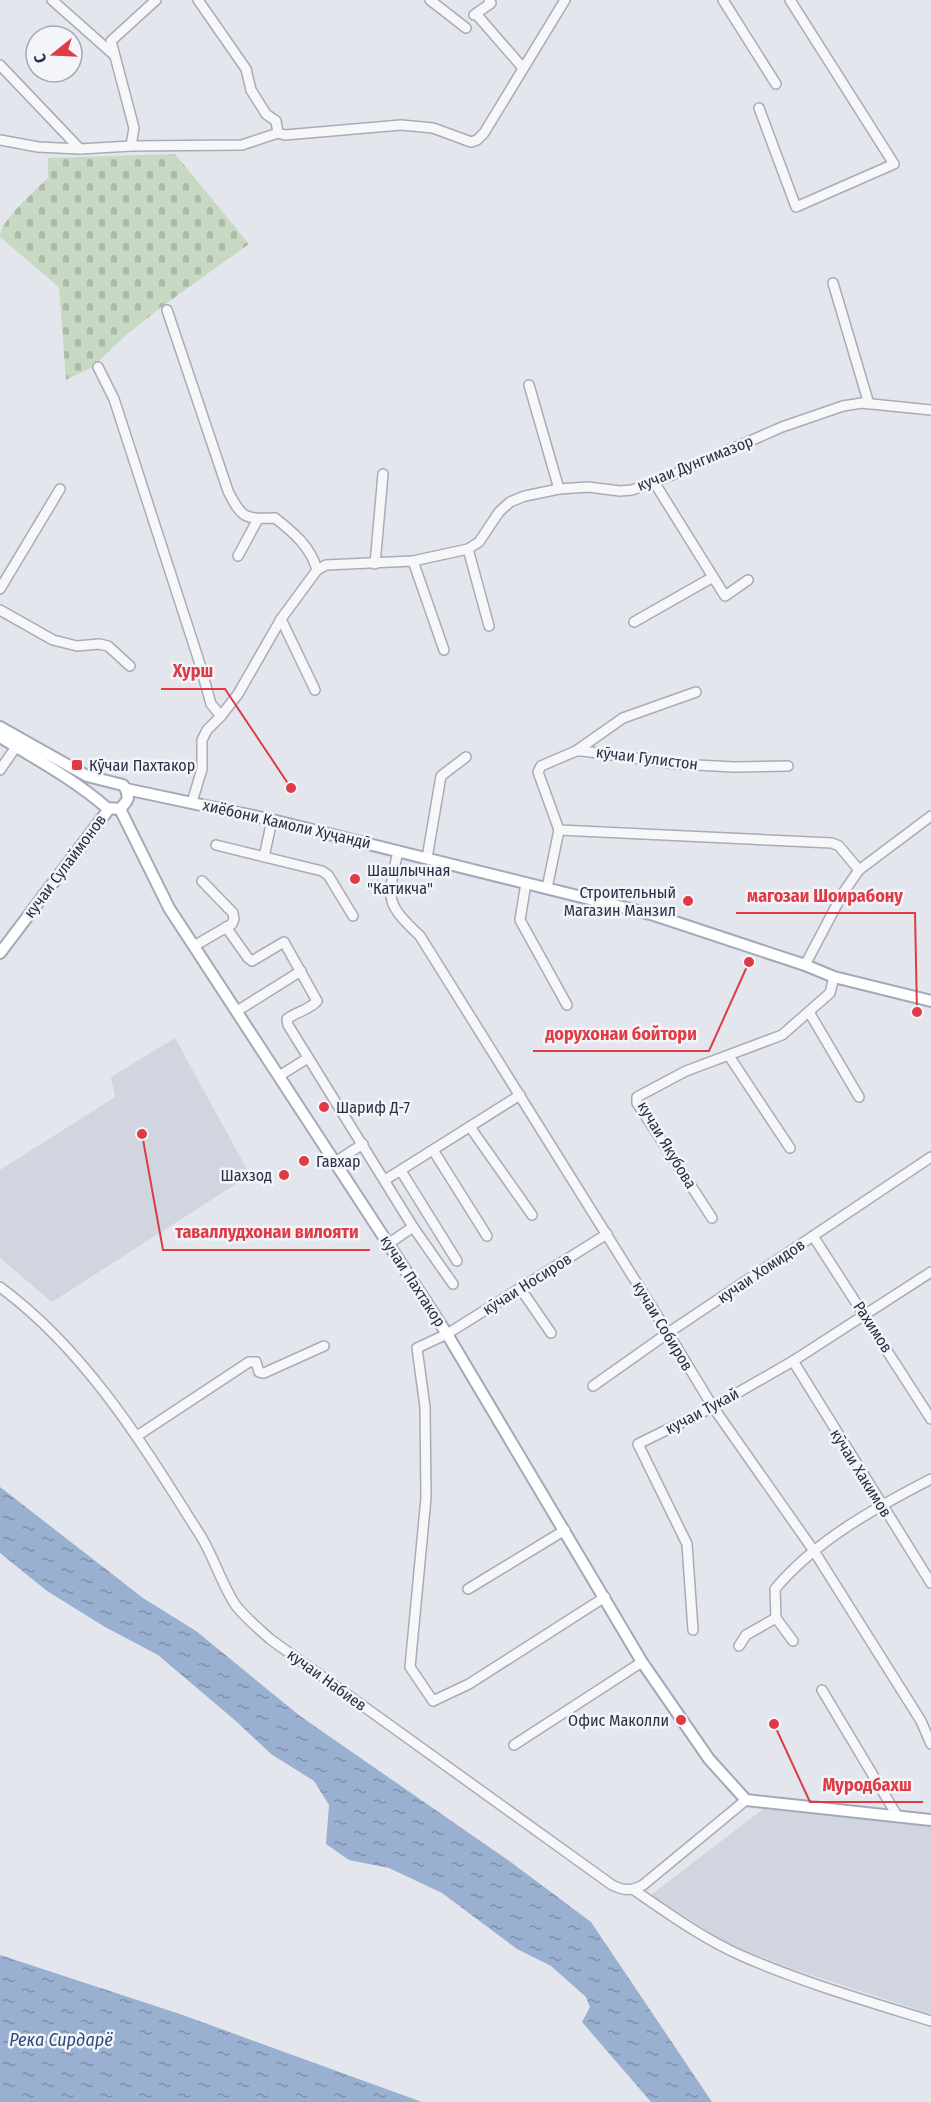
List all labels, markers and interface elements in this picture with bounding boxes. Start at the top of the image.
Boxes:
north arrow [24,24,84,84]
text: С [30,51,51,65]
street label: кучаи Дунгимазор [634,431,756,495]
callout: Хурш [161,653,225,689]
text: Хурш [172,660,213,682]
street label: кӯчаи Гулистон [595,742,699,774]
place label: Кӯчаи Пахтакор [89,756,195,775]
marker: Кӯчаи Пахтакор [70,758,84,772]
street label: хиёбони Камоли Хуҷандӣ [201,795,373,853]
street label: кучаи Сулаймонов [20,810,110,922]
place label: Шашлычная "Катикча" [367,861,451,898]
marker: Шашлычная "Катикча" [348,872,362,886]
callout: магозаи Шоирабону [736,877,915,913]
place label: Строительный Магазин Манзил [564,883,676,920]
text: магозаи Шоирабону [747,885,903,907]
marker: Строительный Магазин Манзил [681,894,695,908]
callout: дорухонаи бойтори [533,1015,709,1051]
text: дорухонаи бойтори [544,1023,697,1045]
place label: Шариф Д-7 [336,1098,410,1117]
street label: кучаи Якубова [633,1098,701,1192]
marker: Шариф Д-7 [317,1100,331,1114]
place label: Гавхар [316,1152,361,1171]
marker: Гавхар [297,1154,311,1168]
place label: Шахзод [221,1166,272,1185]
marker: Шахзод [277,1168,291,1182]
callout: таваллудхонаи вилояти [163,1214,370,1250]
text: таваллудхонаи вилояти [175,1221,359,1243]
street label: кучаи Пахтакор [376,1232,450,1330]
street label: кучаи Хомидов [714,1235,808,1307]
street label: кӯчаи Носиров [479,1249,575,1319]
street label: кучаи Собиров [629,1278,697,1374]
street label: Рахимов [849,1298,897,1356]
street label: кучаи Тукай [662,1384,742,1438]
street label: кӯчаи Хакимов [826,1425,896,1521]
street label: кучаи Набиев [284,1645,370,1715]
place label: Офис Маколли [568,1711,669,1730]
marker: Офис Маколли [674,1713,688,1727]
callout: Муродбахш [810,1766,923,1802]
text: Муродбахш [822,1774,912,1796]
water label: Река Сирдарё [9,2029,113,2051]

